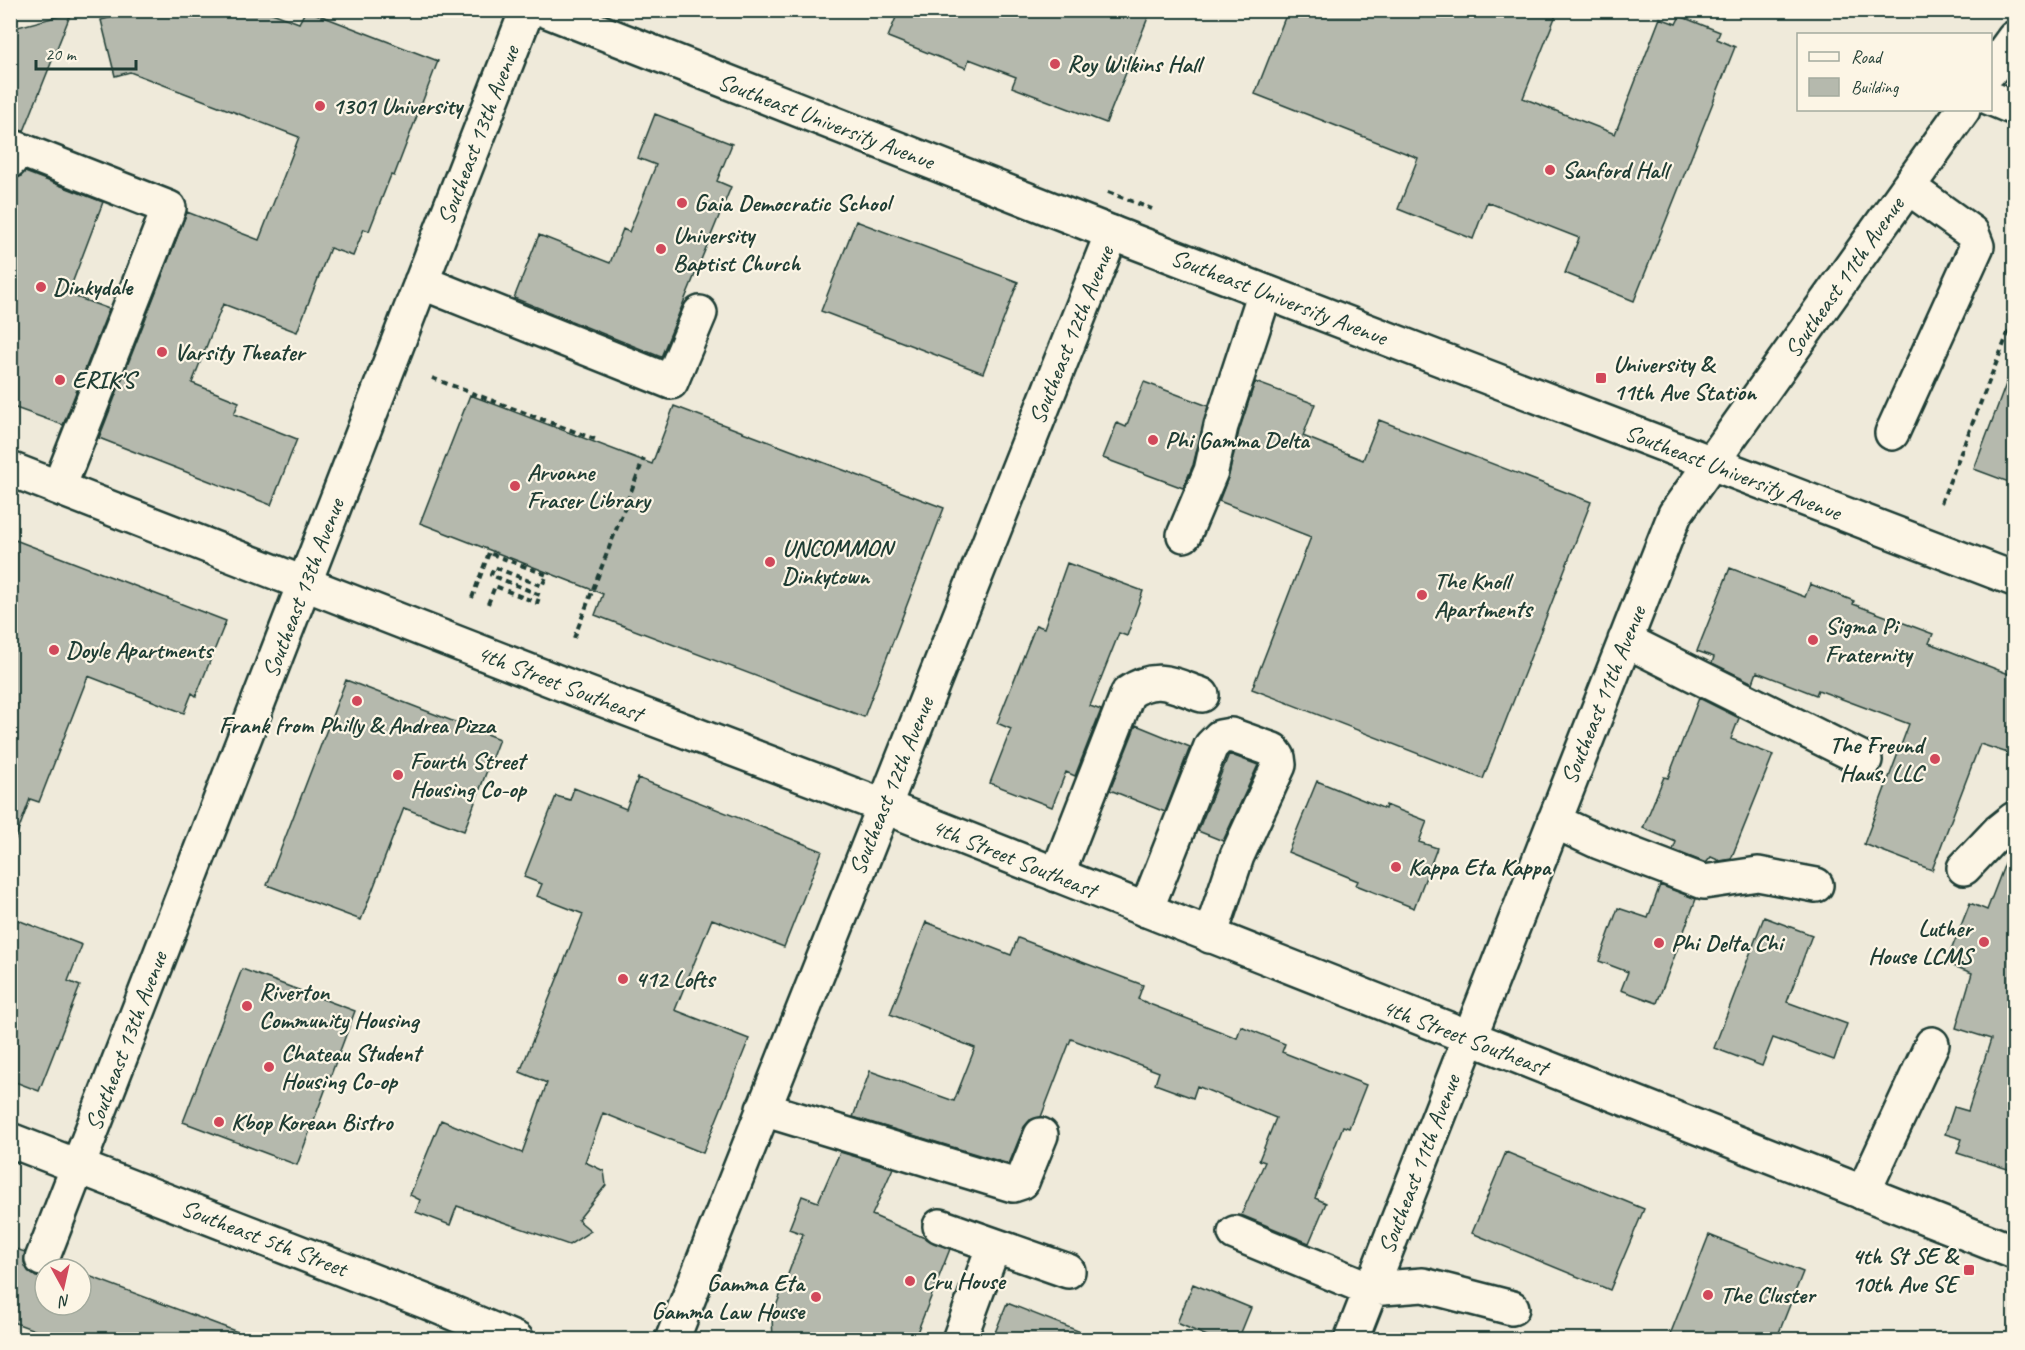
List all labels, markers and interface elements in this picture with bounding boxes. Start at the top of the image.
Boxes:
scale bar [36,33,136,71]
legend [1797,33,1992,111]
street label: Southeast 13th Avenue [430,39,527,229]
text: 20 m [45,43,78,65]
text: Road [1851,46,1884,68]
place label: Roy Wilkins Hall [1067,49,1205,79]
marker: Roy Wilkins Hall [1048,57,1062,71]
street label: Southeast University Avenue [714,66,940,177]
text: Building [1851,76,1900,98]
place label: 1301 University [332,91,465,121]
marker: 1301 University [313,99,327,113]
place label: Sanford Hall [1562,155,1672,185]
marker: Sanford Hall [1543,163,1557,177]
place label: Gaia Democratic School [694,188,895,218]
street label: Southeast 11th Avenue [1777,189,1912,363]
marker: Gaia Democratic School [675,196,689,210]
place label: University Baptist Church [673,220,801,278]
street label: Southeast 12th Avenue [1022,240,1121,428]
marker: University Baptist Church [654,242,668,256]
street label: Southeast University Avenue [1167,242,1393,353]
place label: Dinkydale [53,272,134,302]
marker: Dinkydale [34,280,48,294]
place label: Varsity Theater [174,337,307,367]
marker: Varsity Theater [155,345,169,359]
place label: University & 11th Ave Station [1613,349,1758,407]
place label: ERIK'S [72,365,140,395]
marker: University & 11th Ave Station [1594,371,1608,385]
marker: ERIK'S [53,373,67,387]
street label: Southeast University Avenue [1621,417,1847,528]
place label: Phi Gamma Delta [1165,425,1311,455]
marker: Phi Gamma Delta [1146,433,1160,447]
place label: Arvonne Fraser Library [527,457,653,515]
marker: Arvonne Fraser Library [508,479,522,493]
street label: Southeast 13th Avenue [255,492,352,682]
place label: UNCOMMON Dinkytown [782,533,896,591]
marker: UNCOMMON Dinkytown [763,555,777,569]
place label: The Knoll Apartments [1434,566,1534,624]
marker: The Knoll Apartments [1415,588,1429,602]
street label: Southeast 11th Avenue [1554,600,1653,788]
place label: Sigma Pi Fraternity [1825,611,1914,669]
marker: Sigma Pi Fraternity [1806,633,1820,647]
place label: Doyle Apartments [66,635,215,665]
street label: 4th Street Southeast [473,638,650,729]
marker: Doyle Apartments [47,643,61,657]
street label: Southeast 12th Avenue [842,691,941,879]
marker: Frank from Philly & Andrea Pizza [350,694,364,708]
place label: Frank from Philly & Andrea Pizza [219,710,497,740]
place label: The Freund Haus, LLC [1829,730,1927,788]
place label: Fourth Street Housing Co-op [410,746,529,804]
marker: The Freund Haus, LLC [1928,752,1942,766]
marker: Fourth Street Housing Co-op [391,768,405,782]
street label: 4th Street Southeast [927,811,1104,906]
place label: Kappa Eta Kappa [1408,852,1552,882]
marker: Kappa Eta Kappa [1389,860,1403,874]
place label: Luther House LCMS [1868,913,1976,971]
place label: Phi Delta Chi [1671,928,1786,958]
marker: Luther House LCMS [1977,935,1991,949]
marker: Phi Delta Chi [1652,936,1666,950]
street label: Southeast 13th Avenue [78,945,175,1135]
place label: 412 Lofts [635,964,717,994]
marker: 412 Lofts [616,972,630,986]
place label: Riverton Community Housing [259,977,420,1035]
street label: 4th Street Southeast [1378,992,1555,1083]
marker: Riverton Community Housing [240,999,254,1013]
place label: Chateau Student Housing Co-op [281,1038,425,1096]
marker: Chateau Student Housing Co-op [262,1060,276,1074]
street label: Southeast 11th Avenue [1371,1068,1468,1258]
place label: Kbop Korean Bistro [231,1107,395,1137]
marker: Kbop Korean Bistro [212,1115,226,1129]
street label: Southeast 5th Street [177,1193,353,1284]
place label: 4th St SE & 10th Ave SE [1851,1241,1961,1299]
north arrow [33,1257,93,1317]
marker: 4th St SE & 10th Ave SE [1962,1263,1976,1277]
place label: Cru House [922,1266,1006,1296]
place label: Gamma Eta Gamma Law House [651,1268,806,1326]
marker: Cru House [903,1274,917,1288]
place label: The Cluster [1720,1280,1817,1310]
marker: The Cluster [1701,1288,1715,1302]
text: N [56,1290,71,1312]
marker: Gamma Eta Gamma Law House [809,1290,823,1304]

